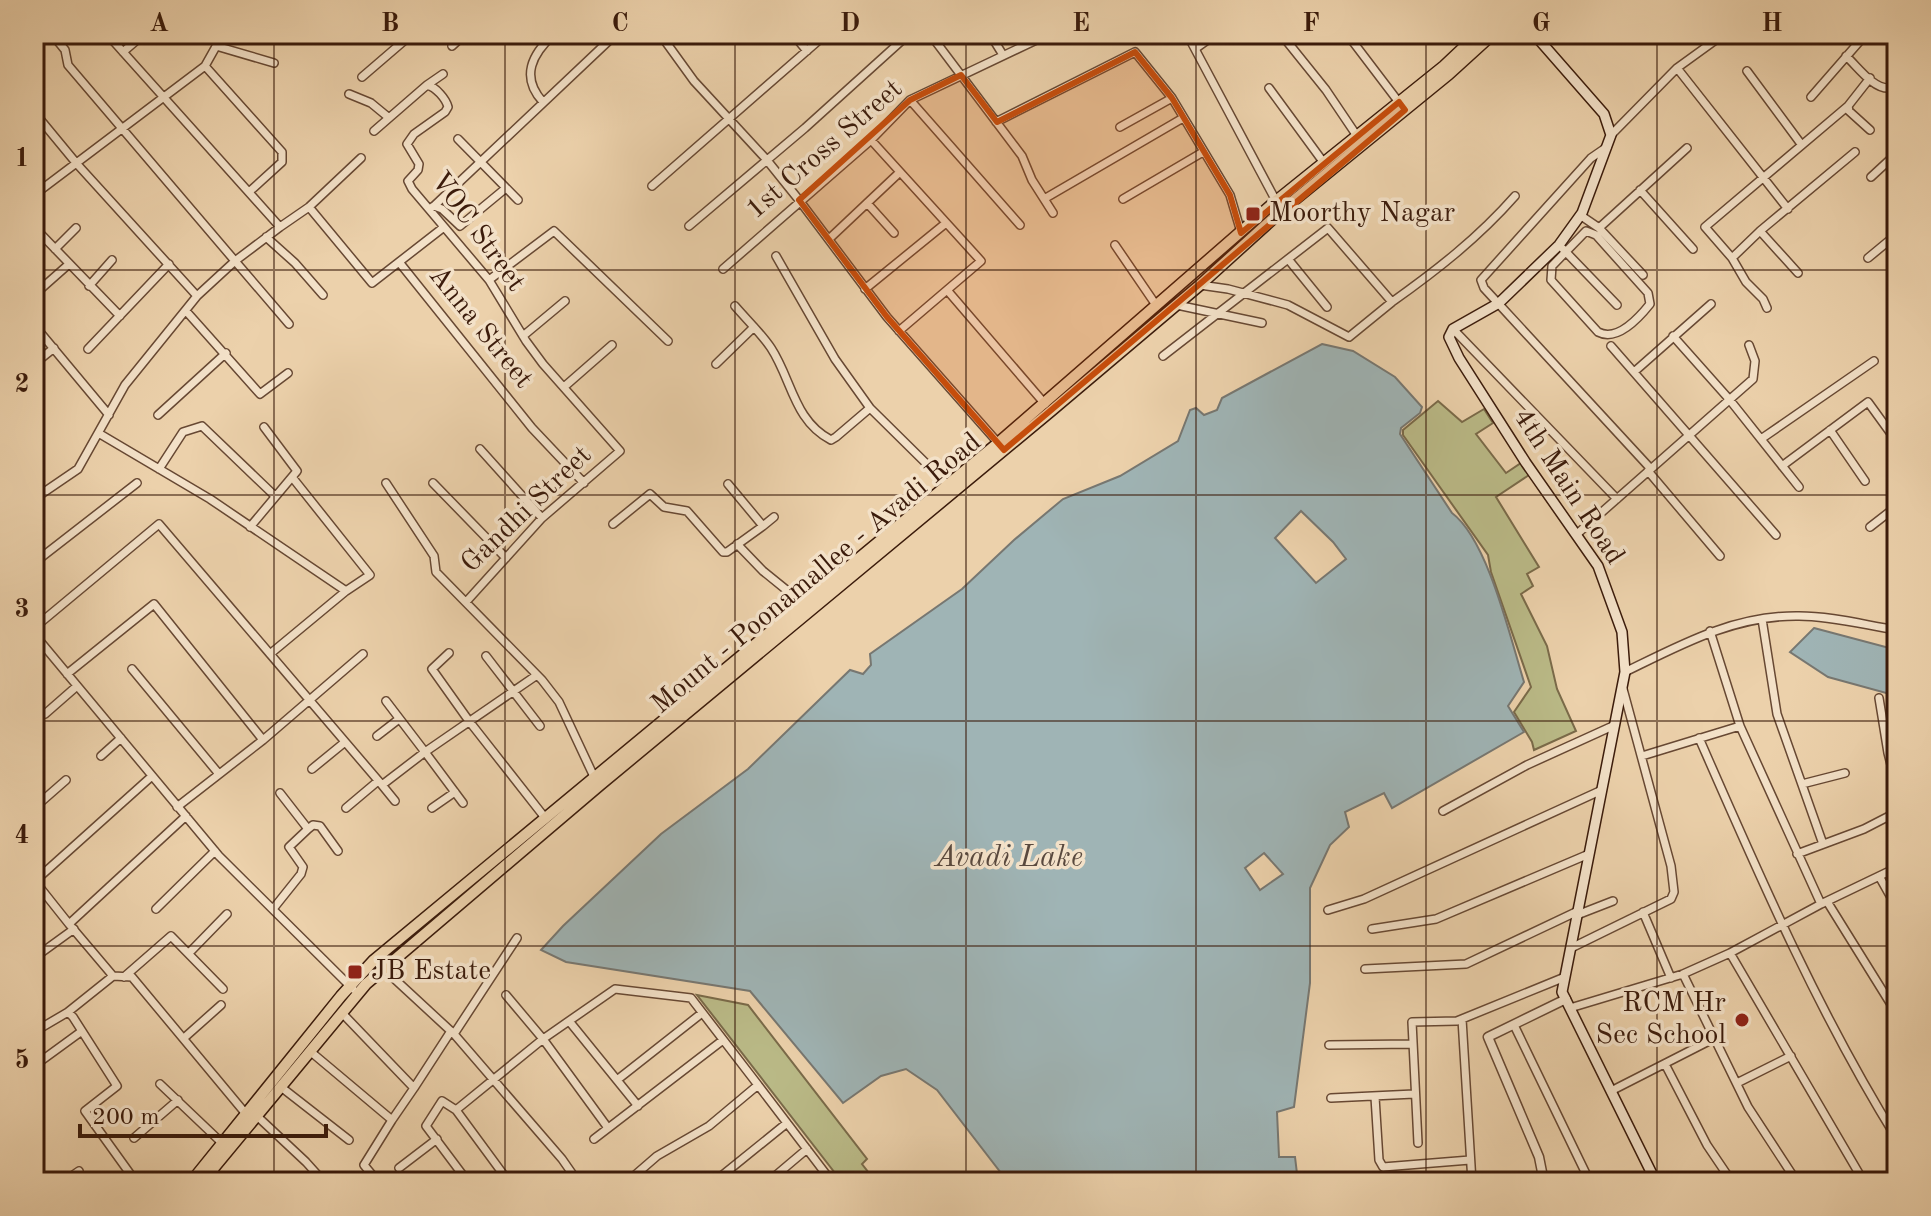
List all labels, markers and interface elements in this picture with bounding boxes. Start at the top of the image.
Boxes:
text: A [149,11,169,37]
text: B [381,11,399,37]
text: C [611,11,629,37]
text: D [840,11,860,37]
text: E [1072,11,1090,37]
text: F [1302,11,1320,37]
text: G [1532,11,1550,37]
text: H [1761,11,1783,37]
street label: 1st Cross Street [742,75,908,225]
text: 1 [14,146,30,172]
street label: VOC Street [424,167,530,297]
place label: Moorthy Nagar [1269,200,1455,228]
marker: Moorthy Nagar [1244,205,1262,223]
street label: Anna Street [423,262,537,394]
text: 2 [14,372,30,398]
street label: 4th Main Road [1507,404,1629,570]
street label: Mount - Poonamallee - Avadi Road [647,428,987,720]
street label: Gandhi Street [457,441,597,579]
text: 3 [14,597,30,623]
text: 4 [14,823,30,849]
water label: Avadi Lake [933,843,1083,873]
place label: JB Estate [371,958,491,986]
marker: JB Estate [346,963,364,981]
place label: RCM Hr Sec School [1596,990,1726,1050]
marker: RCM Hr Sec School [1733,1011,1751,1029]
text: 5 [14,1048,30,1074]
scale bar [80,1088,326,1138]
text: 200 m [92,1106,160,1130]

